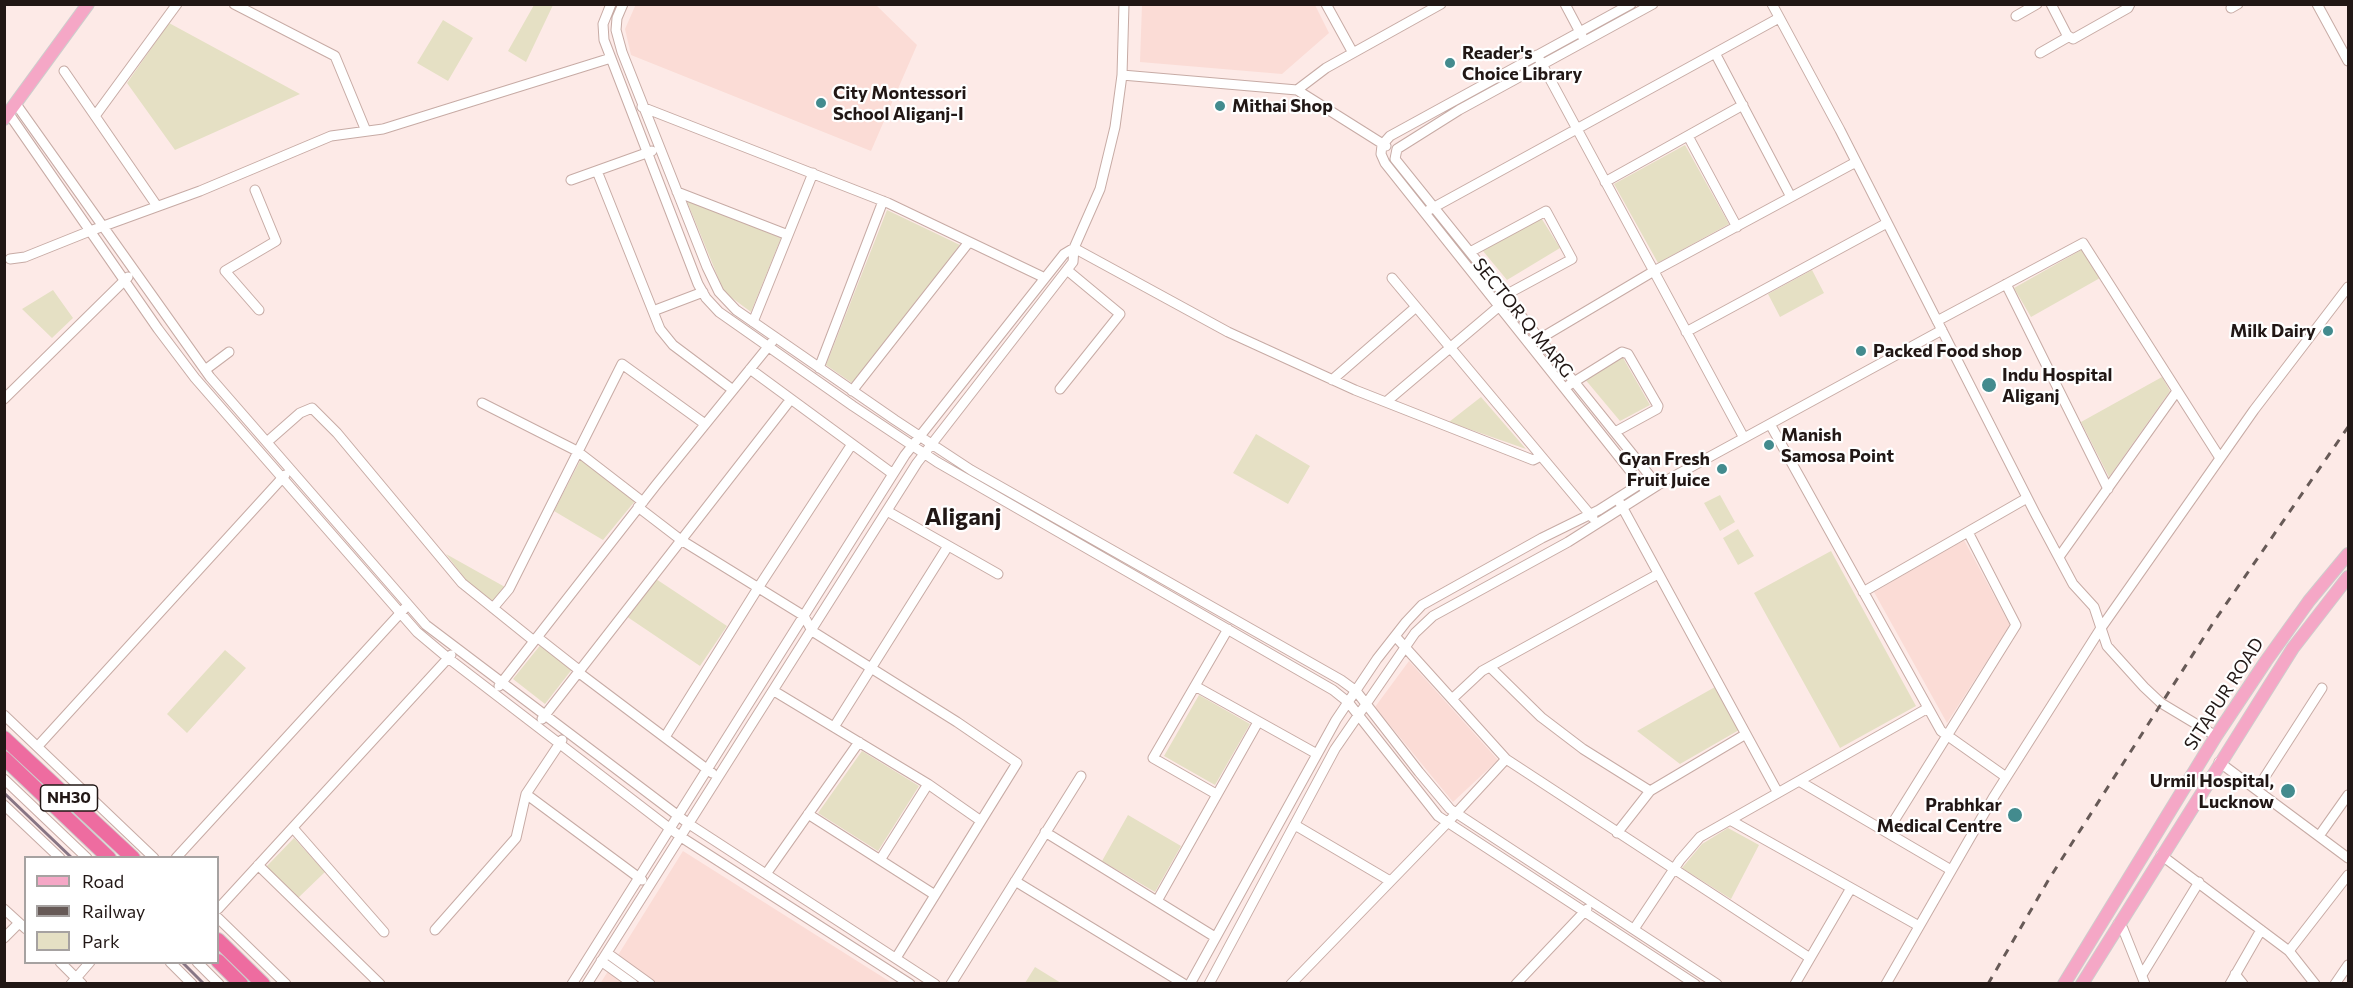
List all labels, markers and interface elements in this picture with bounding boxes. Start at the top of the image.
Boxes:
place label: Reader's Choice Library [1462,42,1582,84]
marker: Reader's Choice Library [1443,56,1457,70]
place label: City Montessori School Aliganj-I [833,82,967,124]
place label: Mithai Shop [1232,95,1333,117]
marker: City Montessori School Aliganj-I [814,96,828,110]
marker: Mithai Shop [1213,99,1227,113]
street label: SECTOR Q MARG [1468,254,1578,382]
place label: Milk Dairy [2230,320,2316,342]
marker: Milk Dairy [2321,324,2335,338]
place label: Packed Food shop [1873,340,2022,362]
marker: Packed Food shop [1854,344,1868,358]
place label: Indu Hospital Aliganj [2002,364,2112,406]
marker: Indu Hospital Aliganj [1980,376,1998,394]
place label: Manish Samosa Point [1781,424,1894,466]
marker: Manish Samosa Point [1762,438,1776,452]
place label: Gyan Fresh Fruit Juice [1619,448,1710,490]
marker: Gyan Fresh Fruit Juice [1715,462,1729,476]
district label: Aliganj [925,503,1001,531]
street label: SITAPUR ROAD [2180,634,2268,754]
place label: Urmil Hospital, Lucknow [2150,770,2274,812]
marker: Urmil Hospital, Lucknow [2279,782,2297,800]
road number: NH30 [40,785,98,811]
place label: Prabhkar Medical Centre [1877,794,2002,836]
marker: Prabhkar Medical Centre [2006,806,2024,824]
legend [24,856,219,964]
text: Road [82,870,124,892]
text: Railway [82,900,145,922]
text: Park [82,930,120,952]

